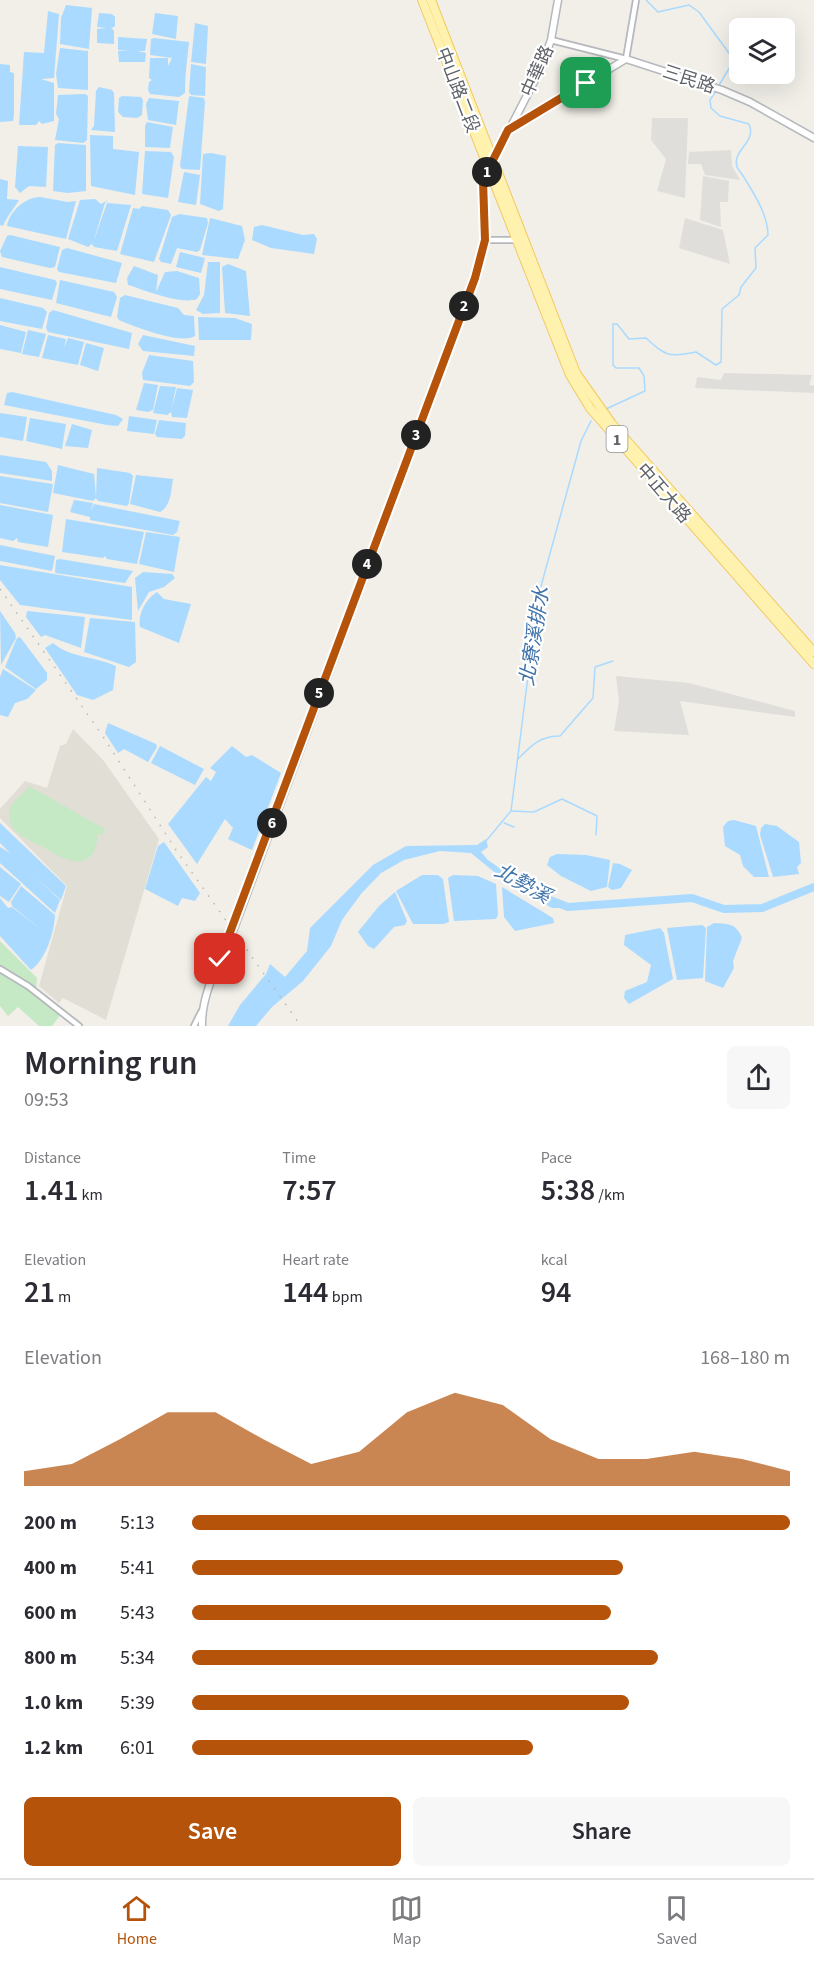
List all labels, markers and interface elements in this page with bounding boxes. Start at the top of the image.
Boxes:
map controls [729,18,795,84]
button: layers [729,18,795,84]
street label: 中華路 [515,41,560,101]
street label: 中山路二段 [430,44,485,137]
pin [560,57,611,108]
street label: 三民路 [659,59,718,100]
icon: arrive [569,66,602,99]
pin: 1 [472,157,502,187]
text: 1 [483,161,491,183]
pin: 2 [449,291,479,321]
text: 2 [460,295,468,317]
pin: 3 [401,420,431,450]
text: 3 [412,424,420,446]
road number: 1 [606,426,628,452]
street label: 中正大路 [631,458,697,529]
pin: 4 [352,549,382,579]
text: 4 [363,553,371,575]
water label: 北寮溪排水 [513,584,557,688]
pin: 5 [304,678,334,708]
text: 5 [315,682,323,704]
pin: 6 [257,808,287,838]
text: 6 [268,812,276,834]
water label: 北勢溪 [489,857,558,912]
pin [194,933,245,984]
icon: check [203,942,236,975]
text: Morning run [24,1040,198,1087]
button: share [727,1046,790,1109]
text: 09:53 [24,1086,69,1114]
text: Distance [24,1147,81,1169]
text: Time [282,1147,316,1169]
text: Pace [541,1147,572,1169]
text: 1.41 [24,1169,78,1212]
text: 7:57 [282,1169,337,1212]
text: 5:38 [541,1169,595,1212]
text: km [78,1184,103,1206]
text: /km [595,1184,625,1206]
text: Elevation [24,1249,86,1271]
text: Heart rate [282,1249,349,1271]
text: kcal [541,1249,568,1271]
text: 21 [24,1271,55,1314]
text: 144 [282,1271,329,1314]
text: 94 [541,1271,571,1314]
text: m [55,1286,71,1308]
text: bpm [329,1286,363,1308]
text: Elevation [24,1344,102,1372]
text: 168–180 m [700,1344,790,1372]
text: 200 m [24,1509,77,1537]
text: 5:13 [120,1509,155,1537]
text: 400 m [24,1554,77,1582]
text: 5:41 [120,1554,155,1582]
text: 600 m [24,1599,77,1627]
text: 5:43 [120,1599,155,1627]
text: 800 m [24,1644,77,1672]
text: 5:34 [120,1644,155,1672]
text: 1.0 km [24,1689,83,1717]
text: 5:39 [120,1689,155,1717]
text: 1.2 km [24,1734,83,1762]
text: 6:01 [120,1734,155,1762]
button: Save [24,1797,401,1866]
button: Share [413,1797,790,1866]
tab: Home [117,1892,157,1950]
tab: Map [390,1892,423,1950]
tab: Saved [657,1892,697,1950]

